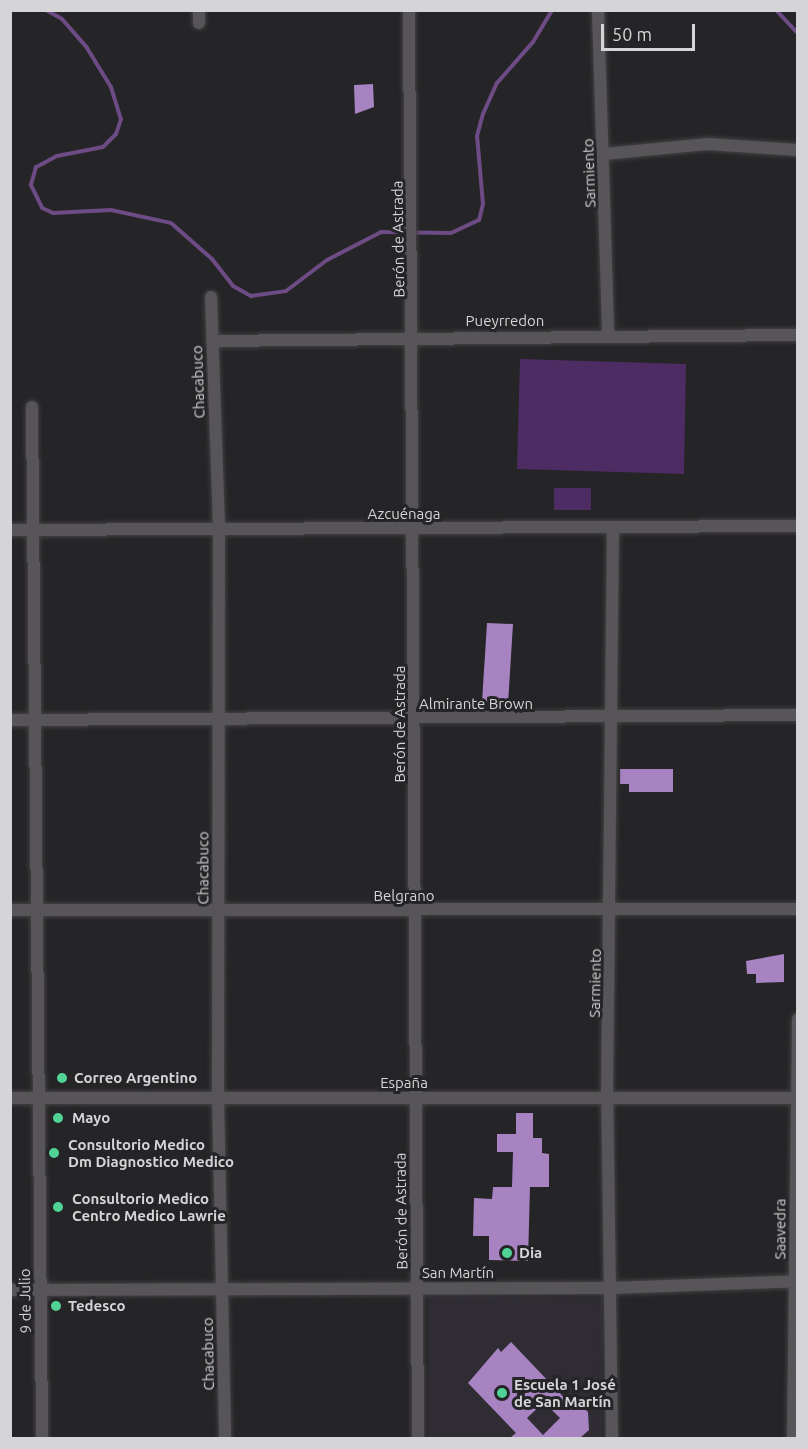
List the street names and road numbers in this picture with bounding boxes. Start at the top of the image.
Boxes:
street label: Sarmiento [579,138,599,208]
street label: Berón de Astrada [388,180,408,298]
street label: Pueyrredon [466,312,544,330]
street label: Chacabuco [188,345,208,419]
street label: Azcuénaga [367,505,441,523]
street label: Berón de Astrada [391,666,409,782]
street label: Almirante Brown [419,695,533,713]
street label: Chacabuco [194,831,212,905]
street label: Belgrano [373,887,435,905]
street label: Sarmiento [585,948,605,1018]
street label: España [380,1074,428,1092]
street label: Berón de Astrada [391,1152,411,1270]
street label: Saavedra [771,1198,789,1260]
street label: San Martín [422,1264,494,1282]
street label: 9 de Julio [15,1269,35,1333]
street label: Chacabuco [198,1317,218,1391]

